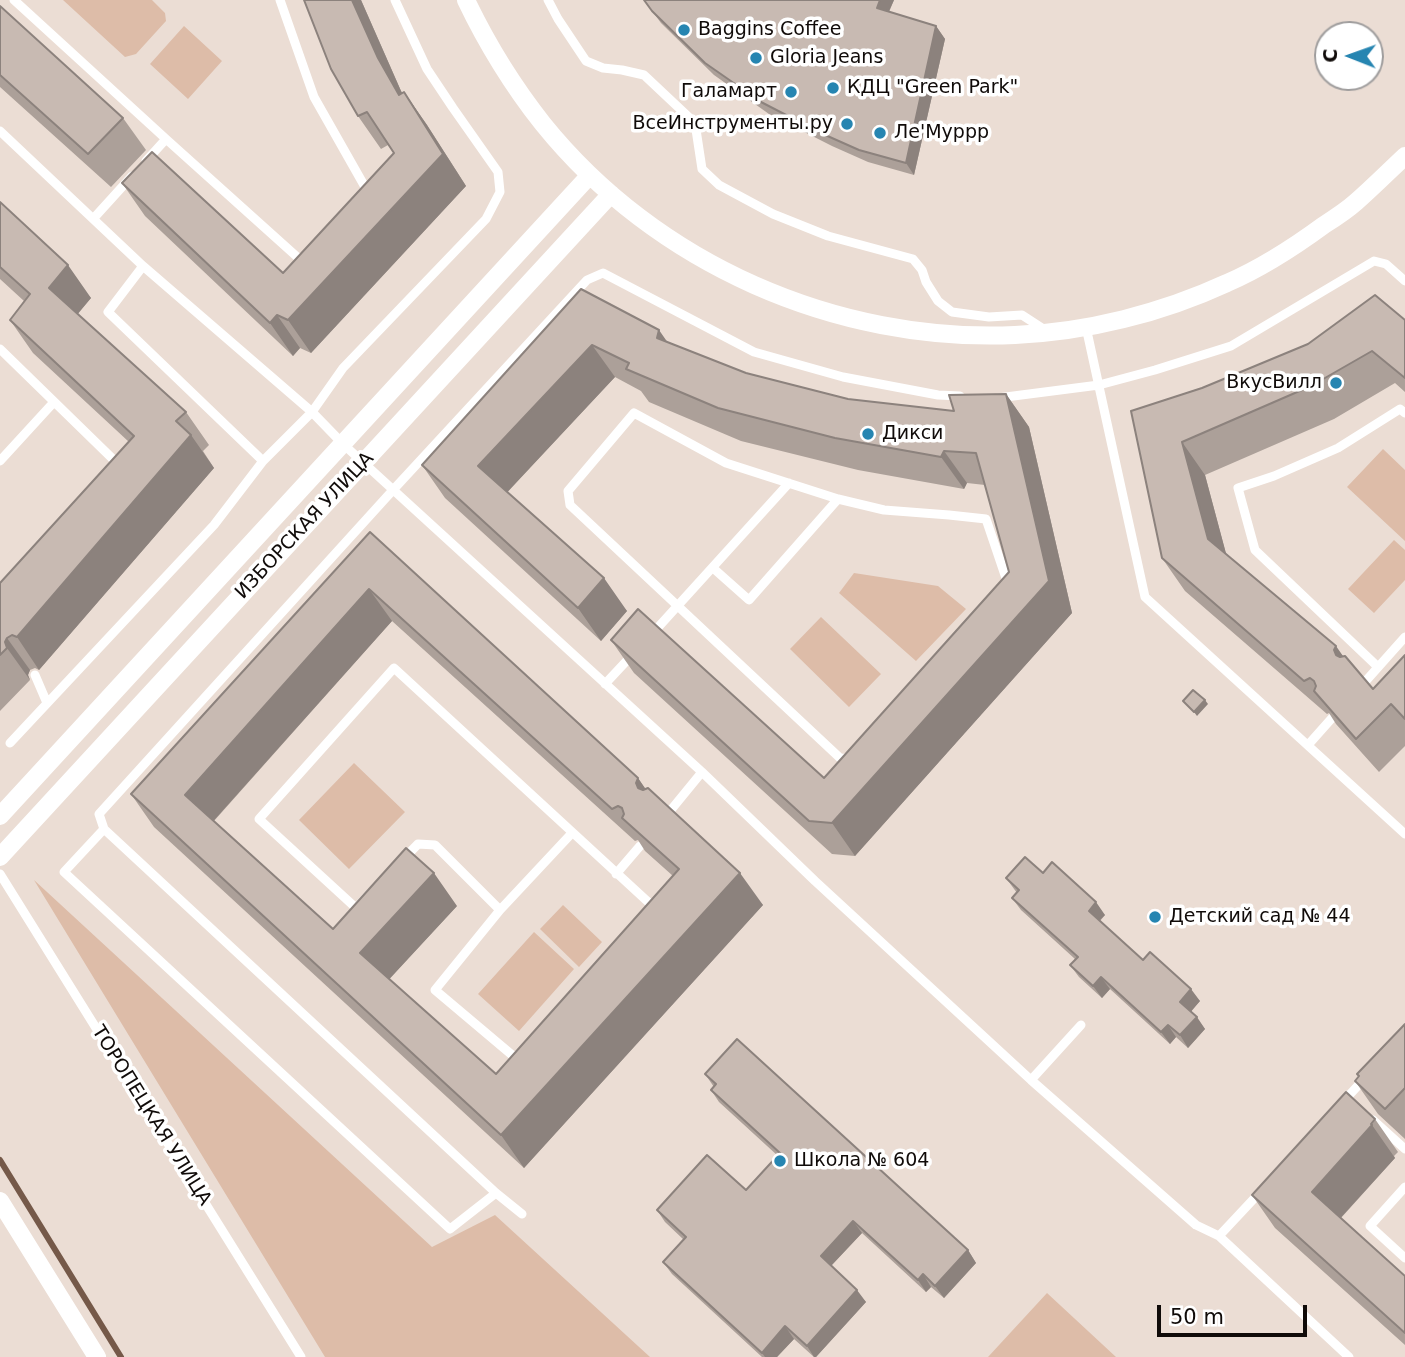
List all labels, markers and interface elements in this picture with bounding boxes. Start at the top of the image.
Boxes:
place label: Baggins Coffee [698,19,841,41]
north arrow [1314,21,1384,91]
marker: Baggins Coffee [676,22,692,38]
place label: Gloria Jeans [770,47,883,69]
text: С [1319,49,1341,63]
marker: Gloria Jeans [748,50,764,66]
place label: КДЦ "Green Park" [847,77,1018,99]
marker: КДЦ "Green Park" [825,80,841,96]
place label: Галамарт [681,81,777,103]
marker: Галамарт [783,84,799,100]
place label: ВсеИнструменты.ру [633,113,833,135]
marker: ВсеИнструменты.ру [839,116,855,132]
place label: Ле'Муррр [894,122,989,144]
marker: Ле'Муррр [872,125,888,141]
place label: ВкусВилл [1226,372,1322,394]
marker: ВкусВилл [1328,375,1344,391]
place label: Дикси [882,423,943,445]
marker: Дикси [860,426,876,442]
street label: ИЗБОРСКАЯ УЛИЦА [231,448,379,604]
place label: Детский сад № 44 [1169,906,1351,928]
marker: Детский сад № 44 [1147,909,1163,925]
street label: ТОРОПЕЦКАЯ УЛИЦА [86,1022,216,1210]
place label: Школа № 604 [794,1150,929,1172]
marker: Школа № 604 [772,1153,788,1169]
scale bar [1160,1290,1310,1334]
text: 50 m [1170,1305,1224,1329]

